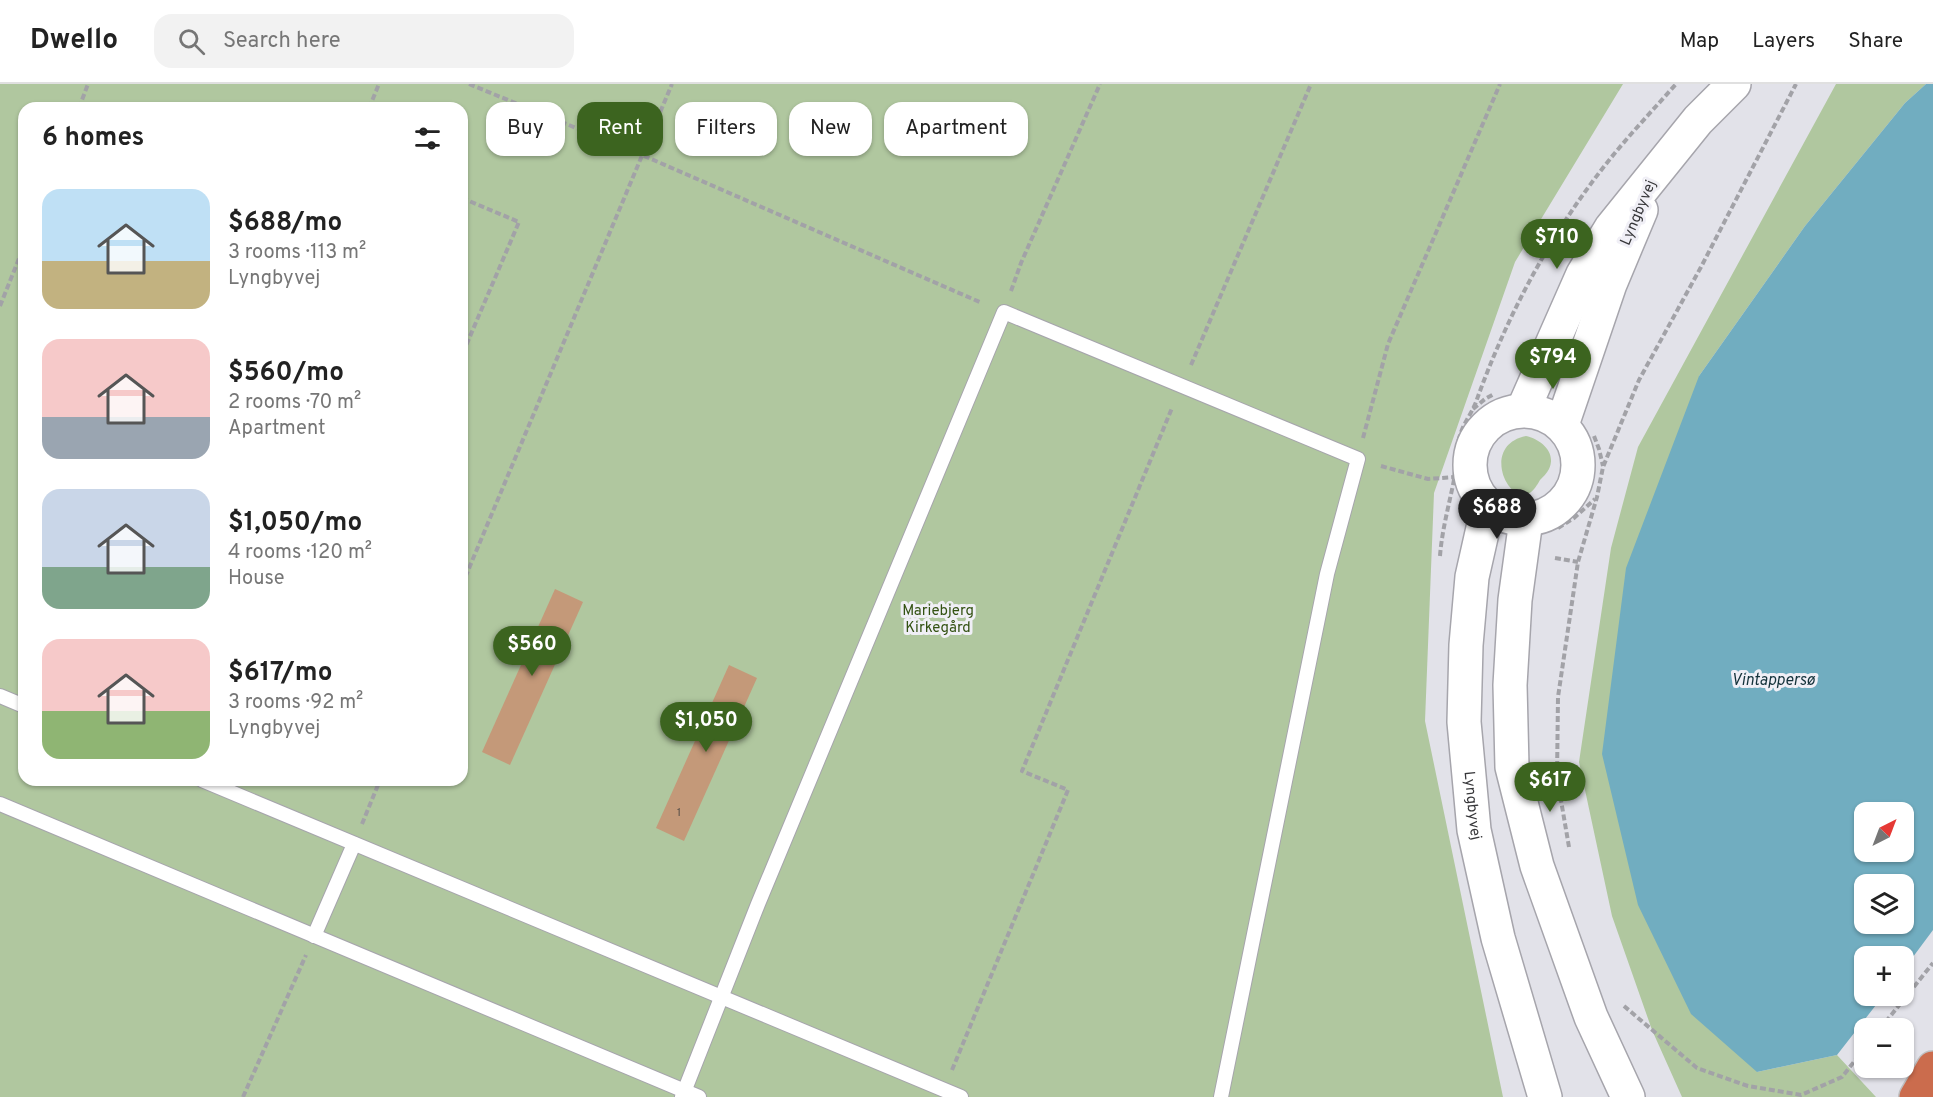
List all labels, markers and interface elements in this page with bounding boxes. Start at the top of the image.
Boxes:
search box [154,14,574,68]
text: Dwello [30,23,118,59]
icon: search [175,25,208,58]
text: Search here [223,28,341,55]
text: Map [1680,28,1719,55]
text: Layers [1752,28,1815,55]
text: Share [1848,28,1903,55]
chip: Buy [486,102,565,156]
chip: Rent [577,102,663,156]
chip: Filters [675,102,777,156]
chip: New [789,102,872,156]
chip: Apartment [884,102,1028,156]
text: 6 homes [42,122,144,155]
icon: filters [411,122,444,155]
street label: Lyngbyvej [1617,177,1661,249]
text: $688/mo [228,207,342,240]
icon: home [90,213,162,285]
pin: $710 [1521,219,1593,270]
text: $710 [1535,225,1579,251]
text: 3 rooms · 113 m² [228,240,366,266]
text: Lyngbyvej [228,266,320,292]
pin: $794 [1517,339,1589,390]
text: $794 [1529,345,1577,371]
text: $560/mo [228,357,344,390]
icon: home [90,363,162,435]
text: 2 rooms · 70 m² [228,390,361,416]
text: Apartment [228,416,326,442]
pin: $688 [1461,489,1533,540]
text: $688 [1472,495,1522,521]
text: $1,050/mo [228,507,362,540]
icon: home [90,513,162,585]
text: 4 rooms · 120 m² [228,540,372,566]
text: House [228,566,284,592]
park label: Mariebjerg Kirkegård [902,602,974,638]
pin: $560 [496,626,568,677]
text: $560 [507,632,557,658]
text: $617/mo [228,657,332,690]
icon: home [90,663,162,735]
water label: Vintappersø [1731,671,1816,691]
text: 3 rooms · 92 m² [228,690,363,716]
pin: $1,050 [657,702,755,753]
text: $1,050 [674,708,738,734]
text: Lyngbyvej [228,716,320,742]
pin: $617 [1514,762,1586,813]
text: $617 [1528,768,1572,794]
street label: Lyngbyvej [1459,770,1485,842]
north arrow [1854,802,1914,862]
map controls [1854,802,1914,1078]
house number: 1 [677,805,681,821]
button: layers [1854,874,1914,934]
button: + [1854,946,1914,1006]
button: − [1854,1018,1914,1078]

